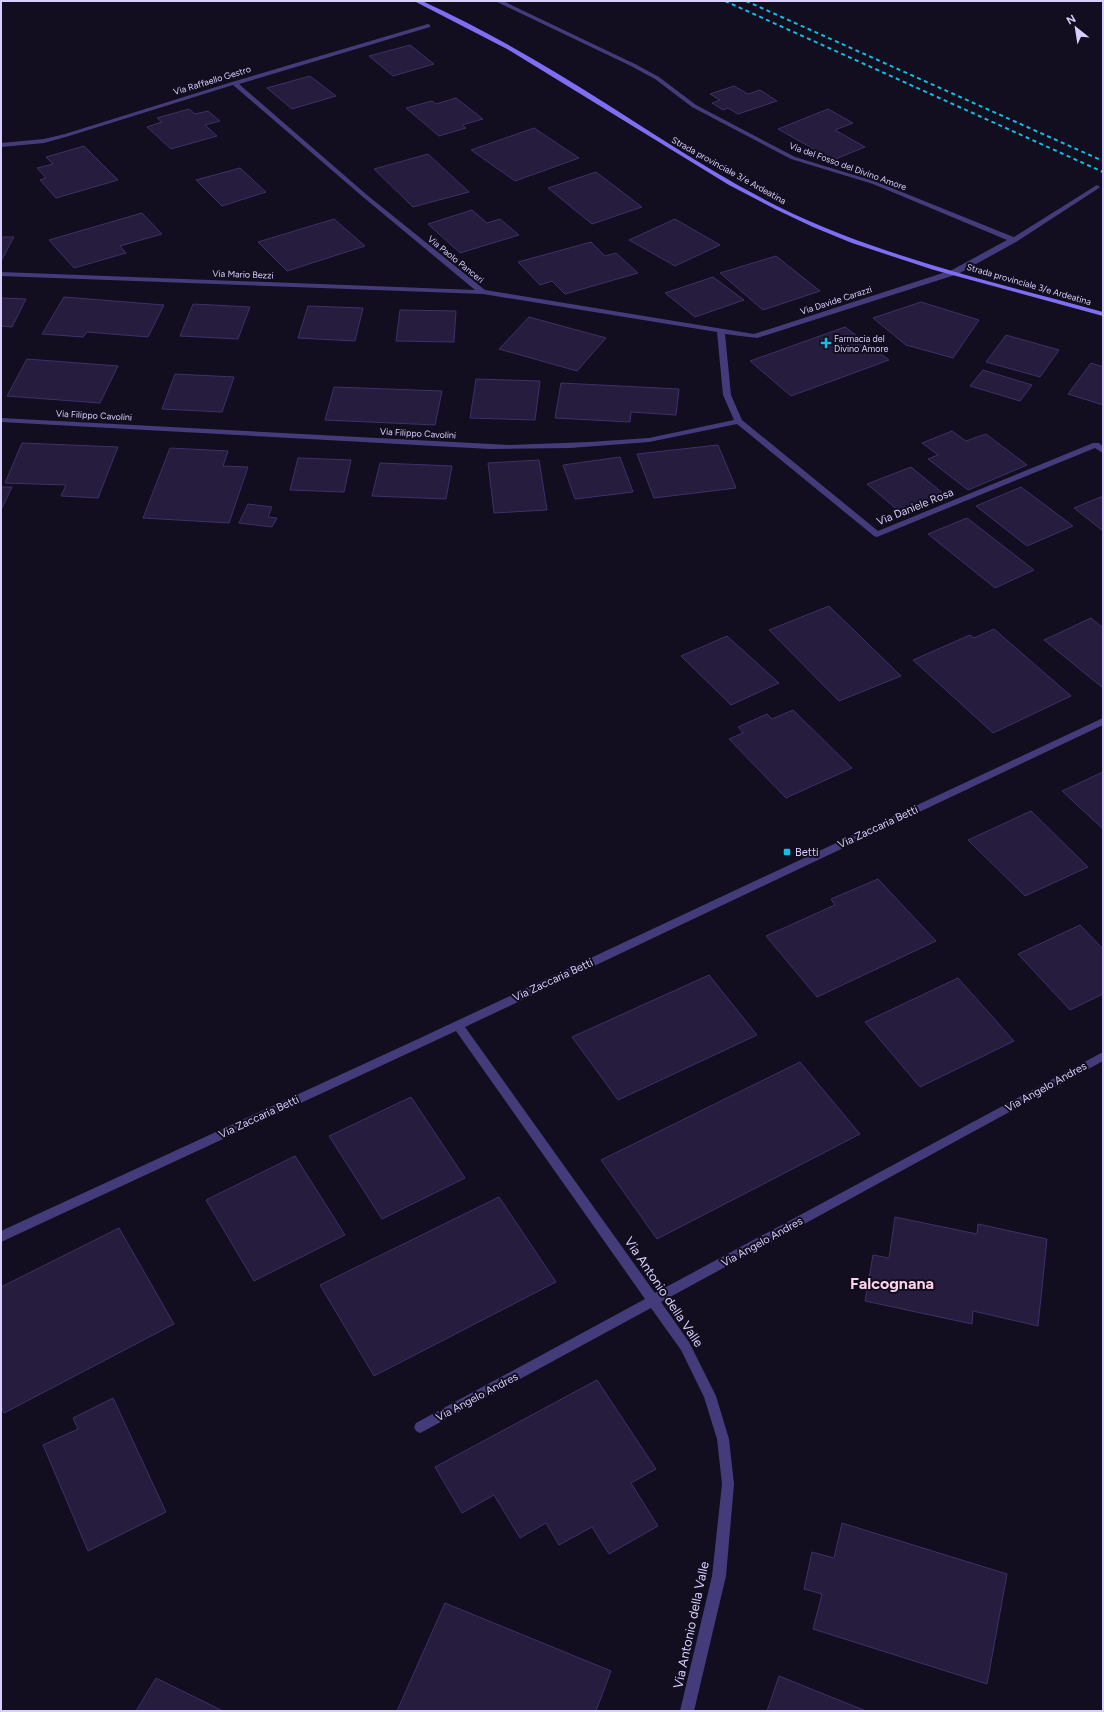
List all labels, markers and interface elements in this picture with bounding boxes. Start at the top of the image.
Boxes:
north arrow [1056,8,1096,48]
text: N [1064,12,1078,28]
street label: Via Raffaello Gestro [172,63,252,97]
street label: Strada provinciale 3/e Ardeatina [670,134,788,206]
street label: Via del Fosso del Divino Amore [788,140,908,192]
street label: Via Paolo Panceri [426,233,486,285]
street label: Strada provinciale 3/e Ardeatina [965,261,1093,307]
street label: Via Mario Bezzi [212,267,274,281]
street label: Via Davide Carazzi [799,283,873,317]
place label: Farmacia del Divino Amore [834,333,889,354]
marker: Farmacia del Divino Amore [821,338,831,348]
street label: Via Filippo Cavolini [56,408,132,422]
street label: Via Filippo Cavolini [380,426,456,440]
street label: Via Daniele Rosa [875,486,955,528]
street label: Via Zaccaria Betti [836,803,920,851]
place label: Betti [795,846,819,859]
marker: Betti [782,847,792,857]
street label: Via Zaccaria Betti [511,956,595,1004]
street label: Via Angelo Andres [1003,1059,1089,1115]
street label: Via Zaccaria Betti [217,1093,301,1141]
street label: Via Angelo Andres [719,1214,805,1270]
street label: Via Antonio della Valle [622,1234,706,1350]
district label: Falcognana [850,1274,934,1293]
street label: Via Angelo Andres [434,1370,520,1424]
street label: Via Antonio della Valle [670,1560,712,1690]

